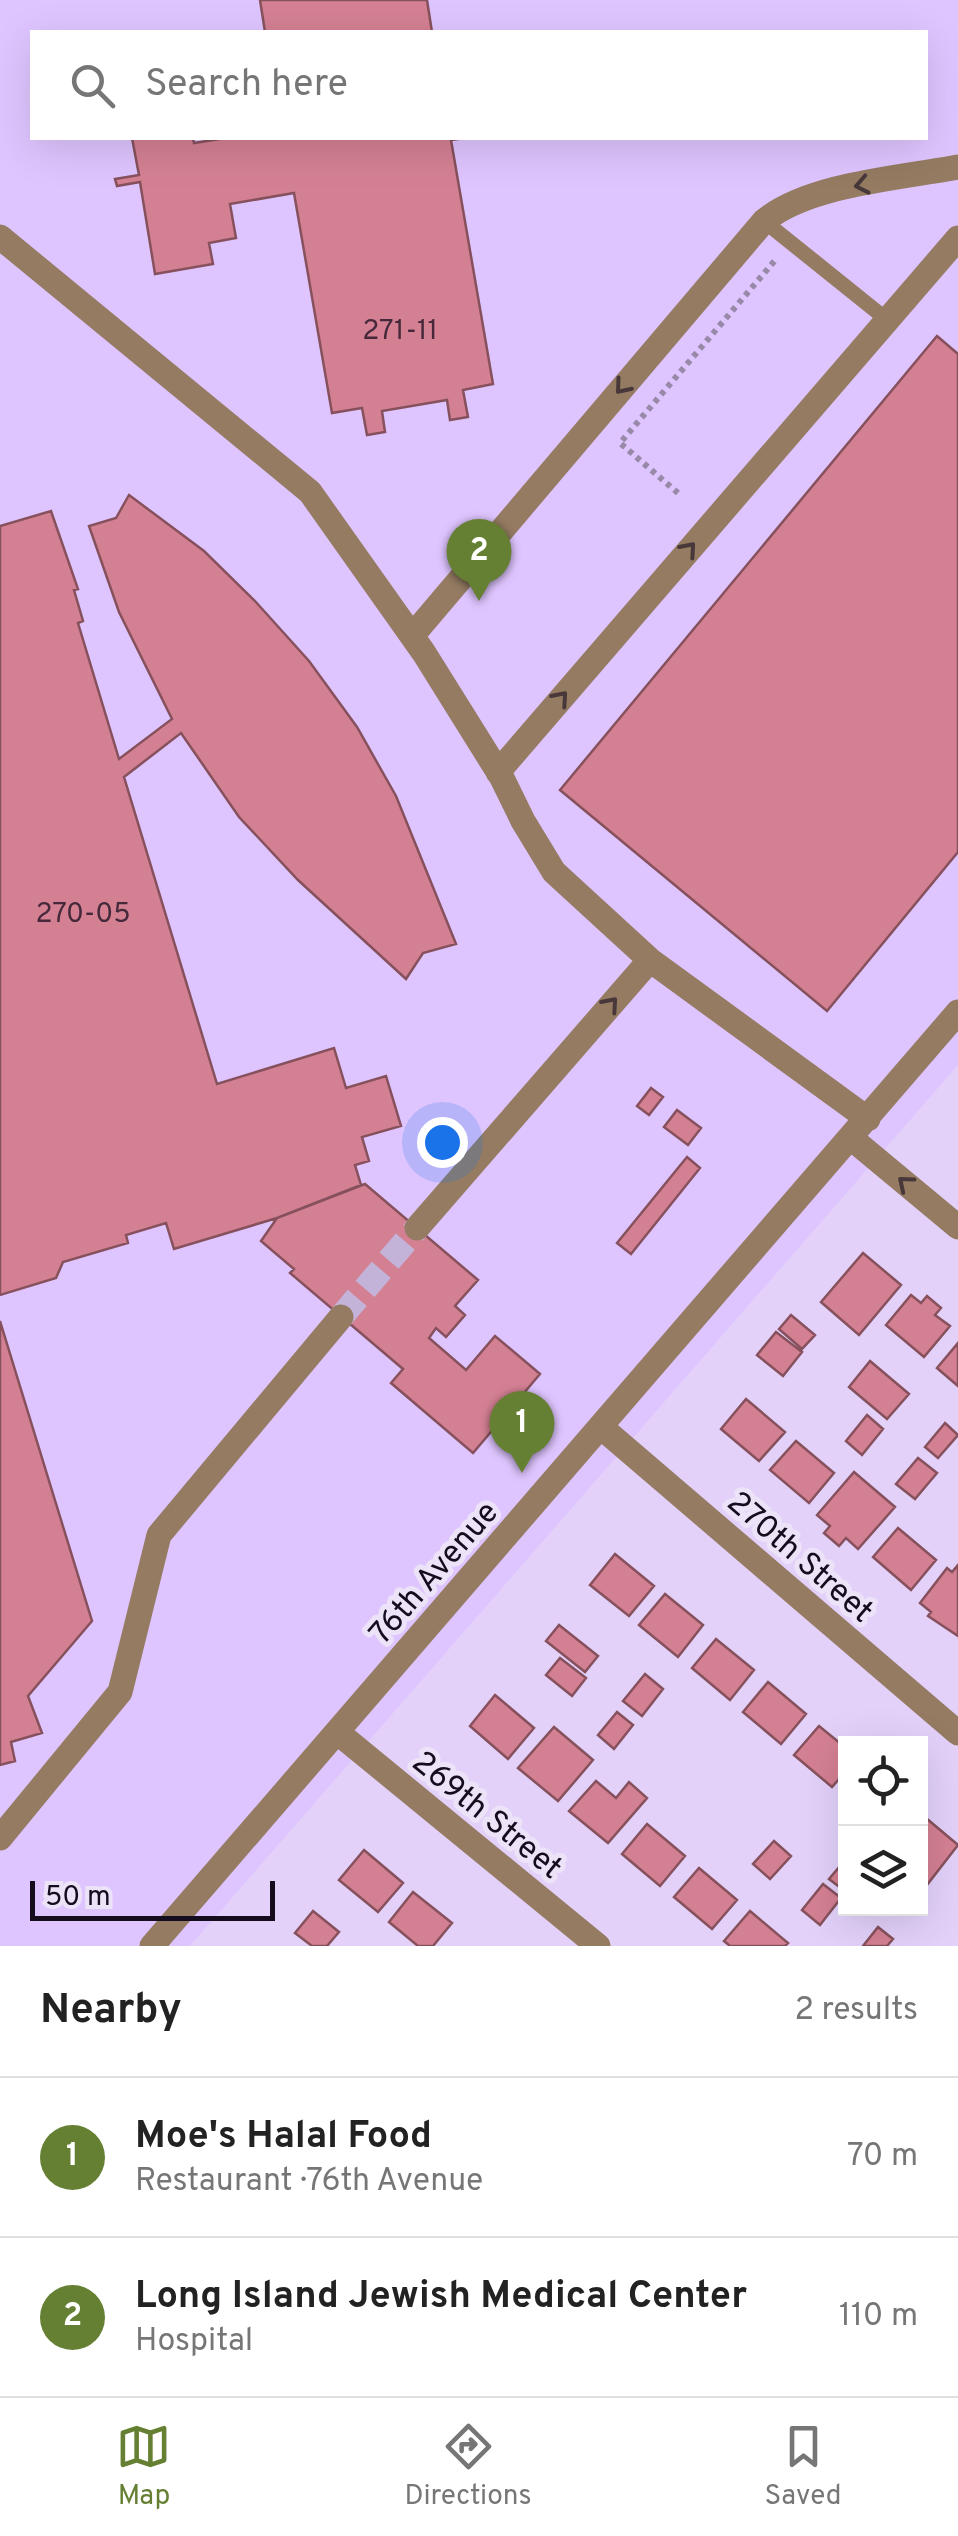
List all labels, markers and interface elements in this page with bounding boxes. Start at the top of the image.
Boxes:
search box [30,30,928,140]
icon: search [65,58,120,113]
text: Search here [145,61,348,110]
one-way arrow [854,174,871,195]
house number: 271-11 [362,314,438,350]
one-way arrow [616,376,634,394]
pin: 2 [446,518,512,601]
one-way arrow [678,543,696,561]
one-way arrow [550,692,568,710]
house number: 270-05 [35,897,131,933]
one-way arrow [600,998,618,1016]
your location [417,1117,468,1168]
one-way arrow [898,1176,916,1194]
pin: 1 [490,1390,554,1473]
street label: 270th Street [718,1484,880,1633]
street label: 76th Avenue [362,1494,508,1654]
map controls [838,1736,928,1916]
button: locate [838,1736,928,1826]
street label: 269th Street [403,1744,569,1889]
button: layers [838,1826,928,1916]
scale bar [30,1876,275,1920]
text: 50 m [45,1880,111,1916]
text: Nearby [40,1985,182,2038]
text: 2 results [794,1991,918,2031]
text: Moe's Halal Food [135,2113,432,2162]
text: 1 [66,2137,79,2177]
text: 70 m [847,2137,918,2177]
text: Restaurant · 76th Avenue [135,2162,483,2202]
text: Long Island Jewish Medical Center [135,2273,747,2322]
text: 2 [63,2297,82,2337]
text: 110 m [839,2297,918,2337]
text: Hospital [135,2322,253,2362]
tab: Map [116,2419,171,2515]
tab: Directions [404,2419,532,2515]
tab: Saved [765,2419,842,2515]

